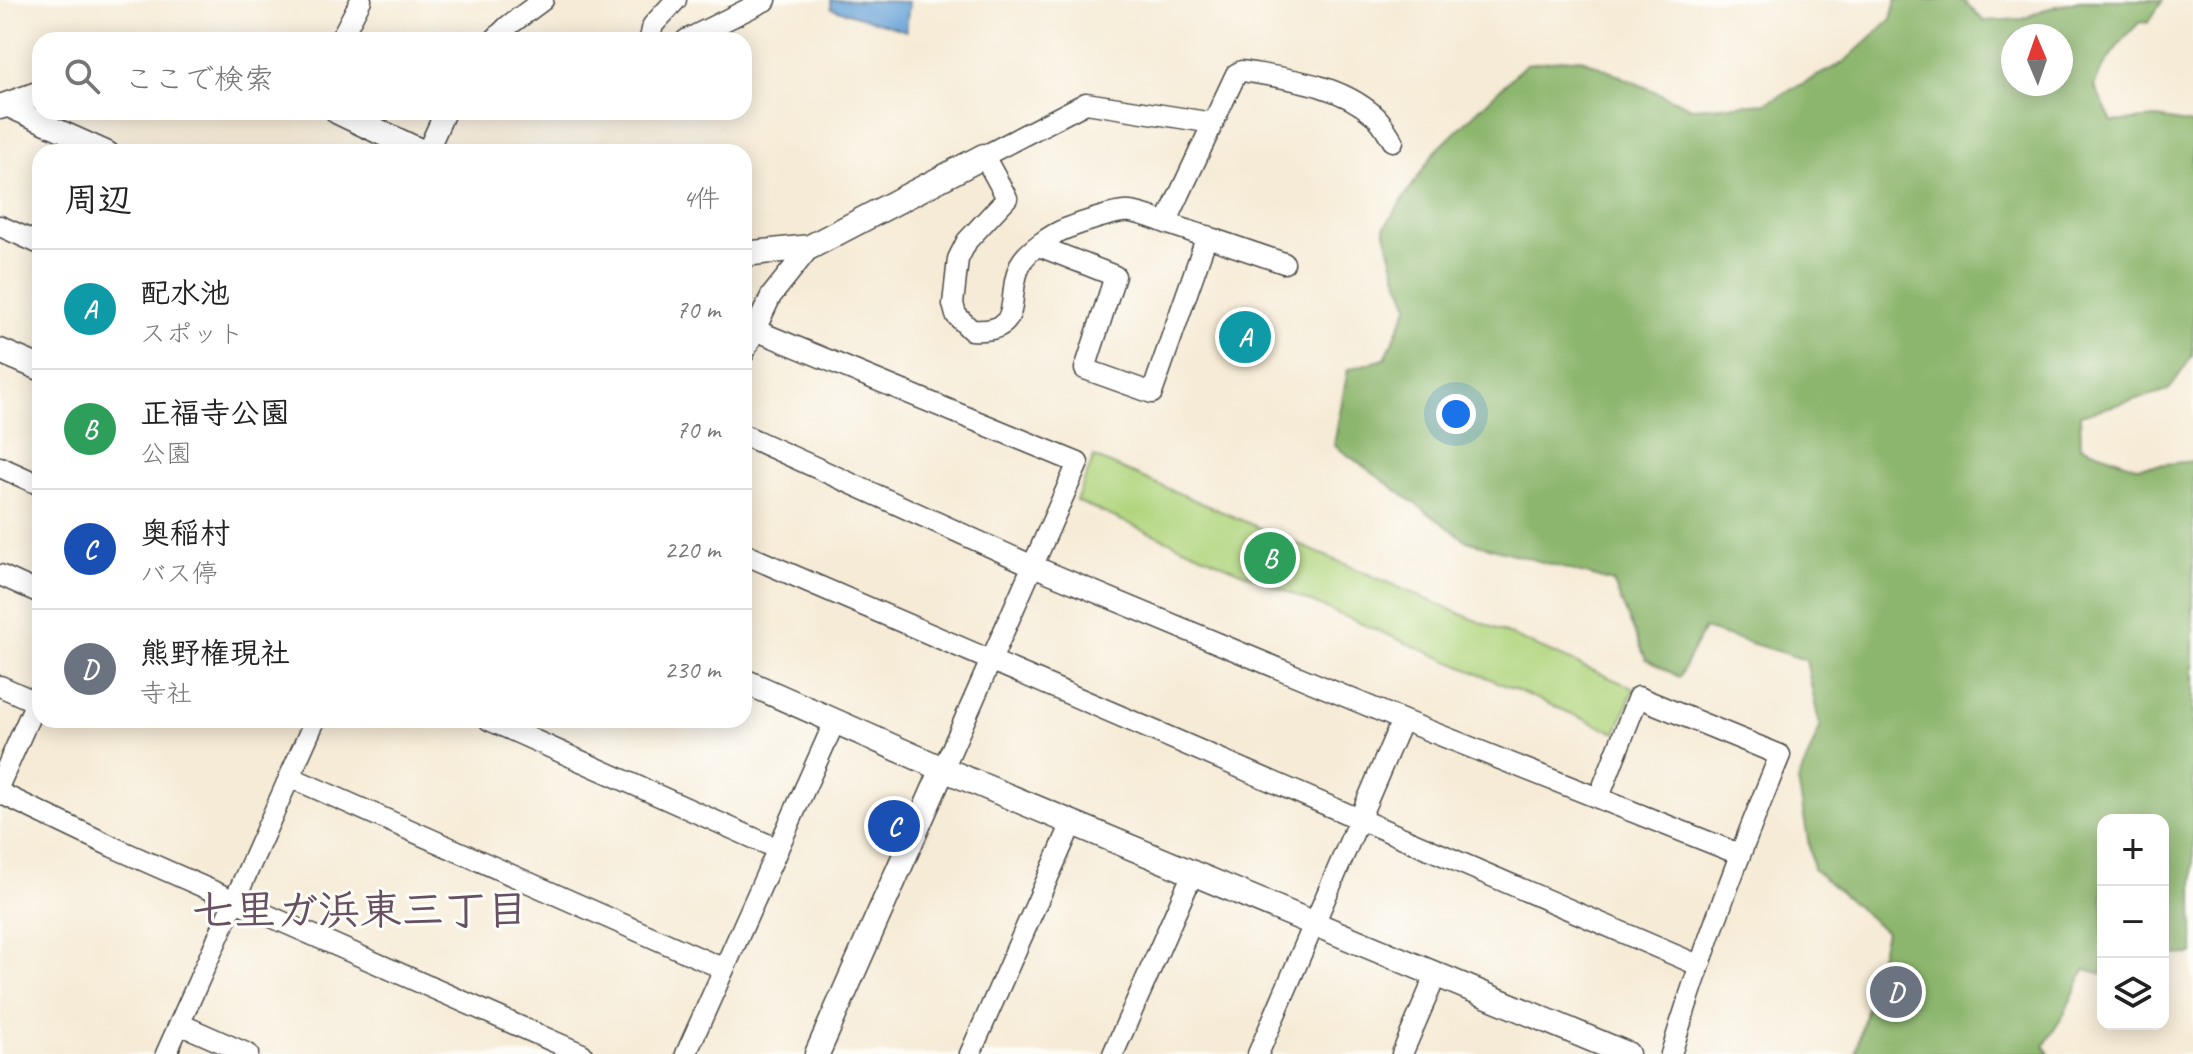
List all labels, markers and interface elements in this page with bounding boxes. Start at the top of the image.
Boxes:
north arrow [2001,24,2073,96]
search box [32,32,752,120]
icon: search [60,54,104,98]
text: ここで検索 [124,60,274,98]
text: 周辺 [64,178,132,221]
text: 4件 [682,182,720,215]
text: 配水池 [140,274,230,312]
text: A [83,293,97,326]
text: 70 m [676,293,720,326]
pin: A [1219,307,1271,367]
text: スポット [140,317,244,350]
text: 正福寺公園 [140,394,290,432]
your location [1436,394,1476,434]
text: B [83,413,97,446]
text: 70 m [676,413,720,446]
text: 公園 [140,437,192,470]
text: 奥稲村 [140,514,230,552]
pin: B [1244,528,1296,588]
text: C [84,533,96,566]
text: 220 m [664,533,720,566]
text: バス停 [140,557,218,590]
text: 熊野権現社 [140,634,290,672]
text: D [82,653,98,686]
text: 230 m [664,653,720,686]
text: 寺社 [140,677,192,710]
pin: C [868,796,920,856]
map controls [2097,814,2169,1030]
button: + [2097,814,2169,886]
district label: 七里ガ浜東三丁目 [192,884,528,937]
button: − [2097,886,2169,958]
button: layers [2097,958,2169,1030]
pin: D [1870,962,1922,1022]

